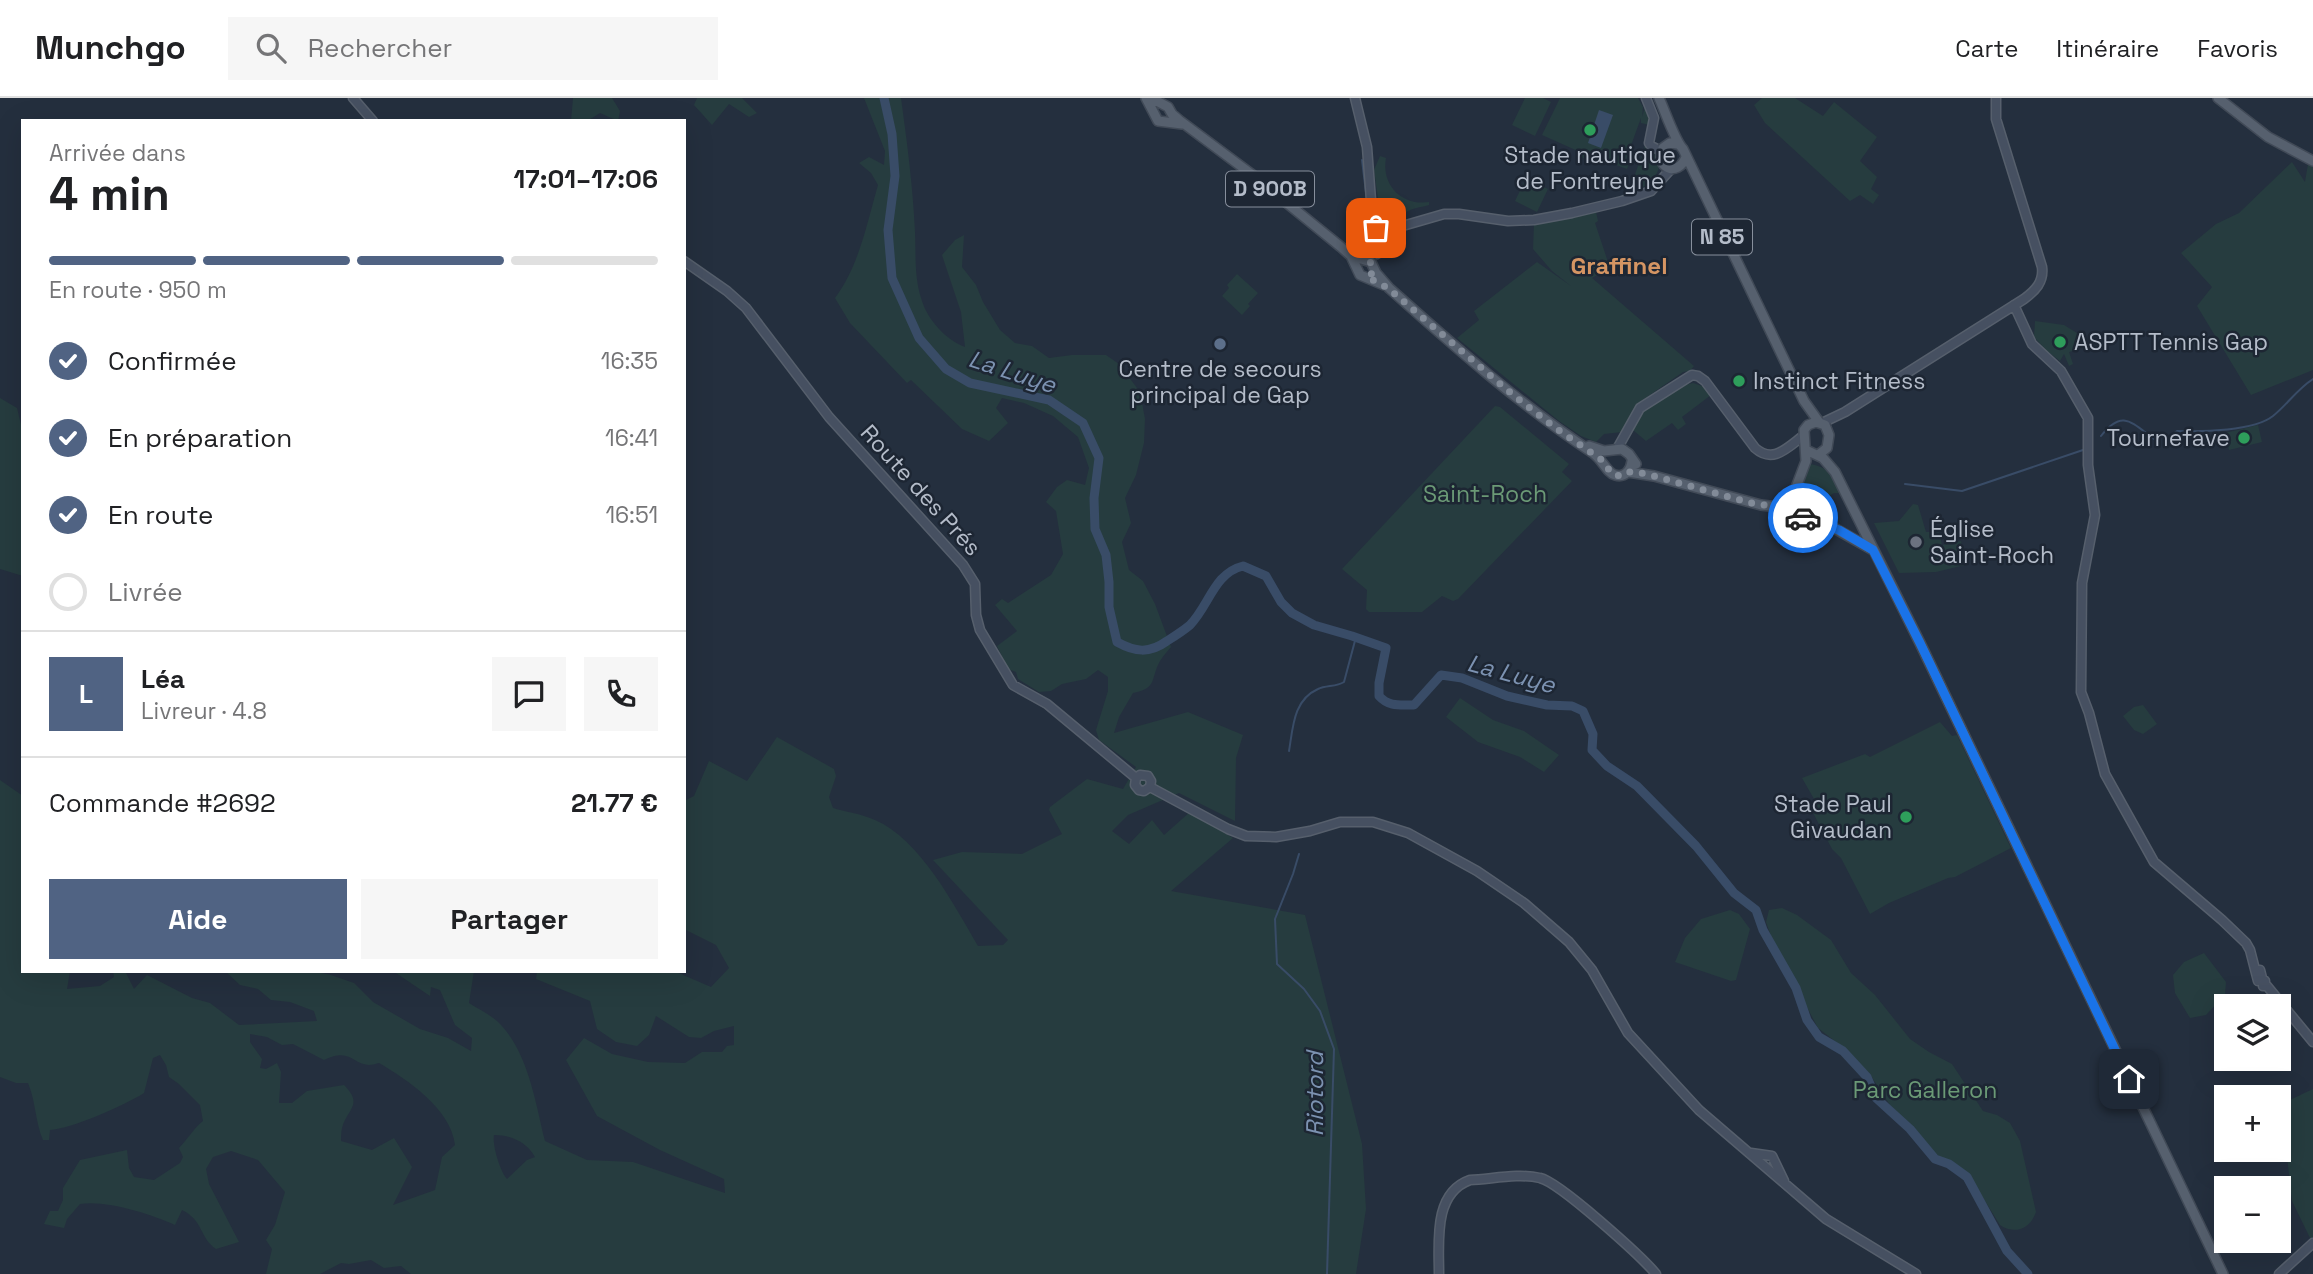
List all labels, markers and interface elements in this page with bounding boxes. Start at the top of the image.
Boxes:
search box [228,17,718,80]
text: Munchgo [35,27,186,69]
icon: search [252,29,290,67]
text: Rechercher [308,31,452,65]
text: Carte [1955,33,2018,64]
text: Itinéraire [2056,33,2159,64]
text: Favoris [2197,33,2278,64]
marker: Stade nautique de Fontreyne [1582,122,1598,138]
text: Arrivée dans [49,138,186,168]
place label: Stade nautique de Fontreyne [1504,140,1676,196]
text: 17:01–17:06 [513,162,658,196]
text: 4 min [49,165,170,223]
road number: D 900B [1226,172,1314,206]
pin [1346,198,1406,258]
icon: bag [1357,209,1395,247]
road number: N 85 [1692,220,1752,254]
district label: Graffinel [1570,250,1668,281]
text: En route · 950 m [49,275,227,305]
place label: ASPTT Tennis Gap [2074,327,2268,357]
marker: ASPTT Tennis Gap [2052,334,2068,350]
marker: Centre de secours principal de Gap [1212,336,1228,352]
icon: check [49,342,87,380]
water label: La Luye [965,343,1060,400]
text: Confirmée [108,344,237,378]
text: 16:35 [601,346,658,376]
place label: Centre de secours principal de Gap [1118,354,1322,410]
place label: Instinct Fitness [1753,366,1925,396]
marker: Instinct Fitness [1731,373,1747,389]
street label: Route des Prés [854,418,988,562]
icon: check [49,419,87,457]
text: En préparation [108,421,292,455]
text: 16:41 [605,423,658,453]
place label: Tournefave [2106,423,2230,453]
marker: Tournefave [2236,430,2252,446]
park label: Saint-Roch [1423,479,1547,509]
courier [1768,483,1838,553]
icon: check [49,496,87,534]
text: En route [108,498,213,532]
icon: car [1784,499,1822,537]
text: 16:51 [605,500,658,530]
place label: Église Saint-Roch [1930,514,2054,570]
marker: Église Saint-Roch [1908,534,1924,550]
text: Livrée [108,575,183,609]
water label: La Luye [1464,647,1559,700]
button: chat [492,657,566,731]
button: phone [584,657,658,731]
text: Léa [141,662,185,696]
text: L [79,677,93,711]
text: Livreur · 4.8 [141,696,267,726]
text: Commande #2692 [49,786,276,820]
text: 21.77 € [571,786,658,820]
place label: Stade Paul Givaudan [1774,789,1892,845]
marker: Stade Paul Givaudan [1898,809,1914,825]
button: Aide [49,879,347,959]
button: Partager [361,879,658,959]
map controls [2214,994,2291,1253]
button: layers [2214,994,2291,1071]
water label: Riotord [1299,1049,1330,1136]
pin [2099,1049,2159,1109]
icon: home [2110,1060,2148,1098]
park label: Parc Galleron [1853,1075,1997,1105]
button: + [2214,1085,2291,1162]
button: − [2214,1176,2291,1253]

